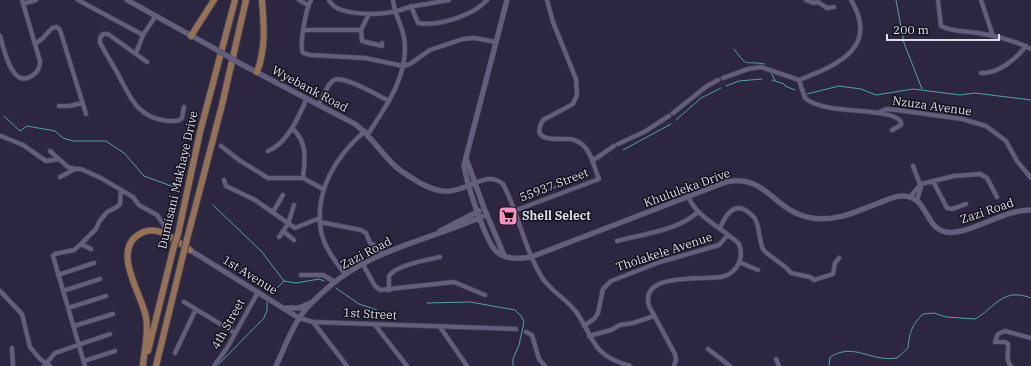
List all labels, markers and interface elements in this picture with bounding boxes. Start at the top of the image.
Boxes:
scale bar [887,16,999,42]
text: 200 m [893,22,929,37]
street label: Wyebank Road [270,62,351,115]
street label: Nzuza Avenue [891,92,973,119]
street label: Dumisani Makhaye Drive [154,109,201,251]
street label: 55937 Street [517,165,590,205]
street label: Khululeka Drive [641,165,732,210]
street label: Zazi Road [958,194,1016,227]
supermarket icon: Shell Select [497,205,519,227]
place label: Shell Select [522,208,591,223]
street label: Tholakele Avenue [614,229,714,274]
street label: Zazi Road [338,233,394,272]
street label: 1st Avenue [220,252,281,297]
street label: 4th Street [208,296,248,352]
street label: 1st Street [343,305,397,322]

